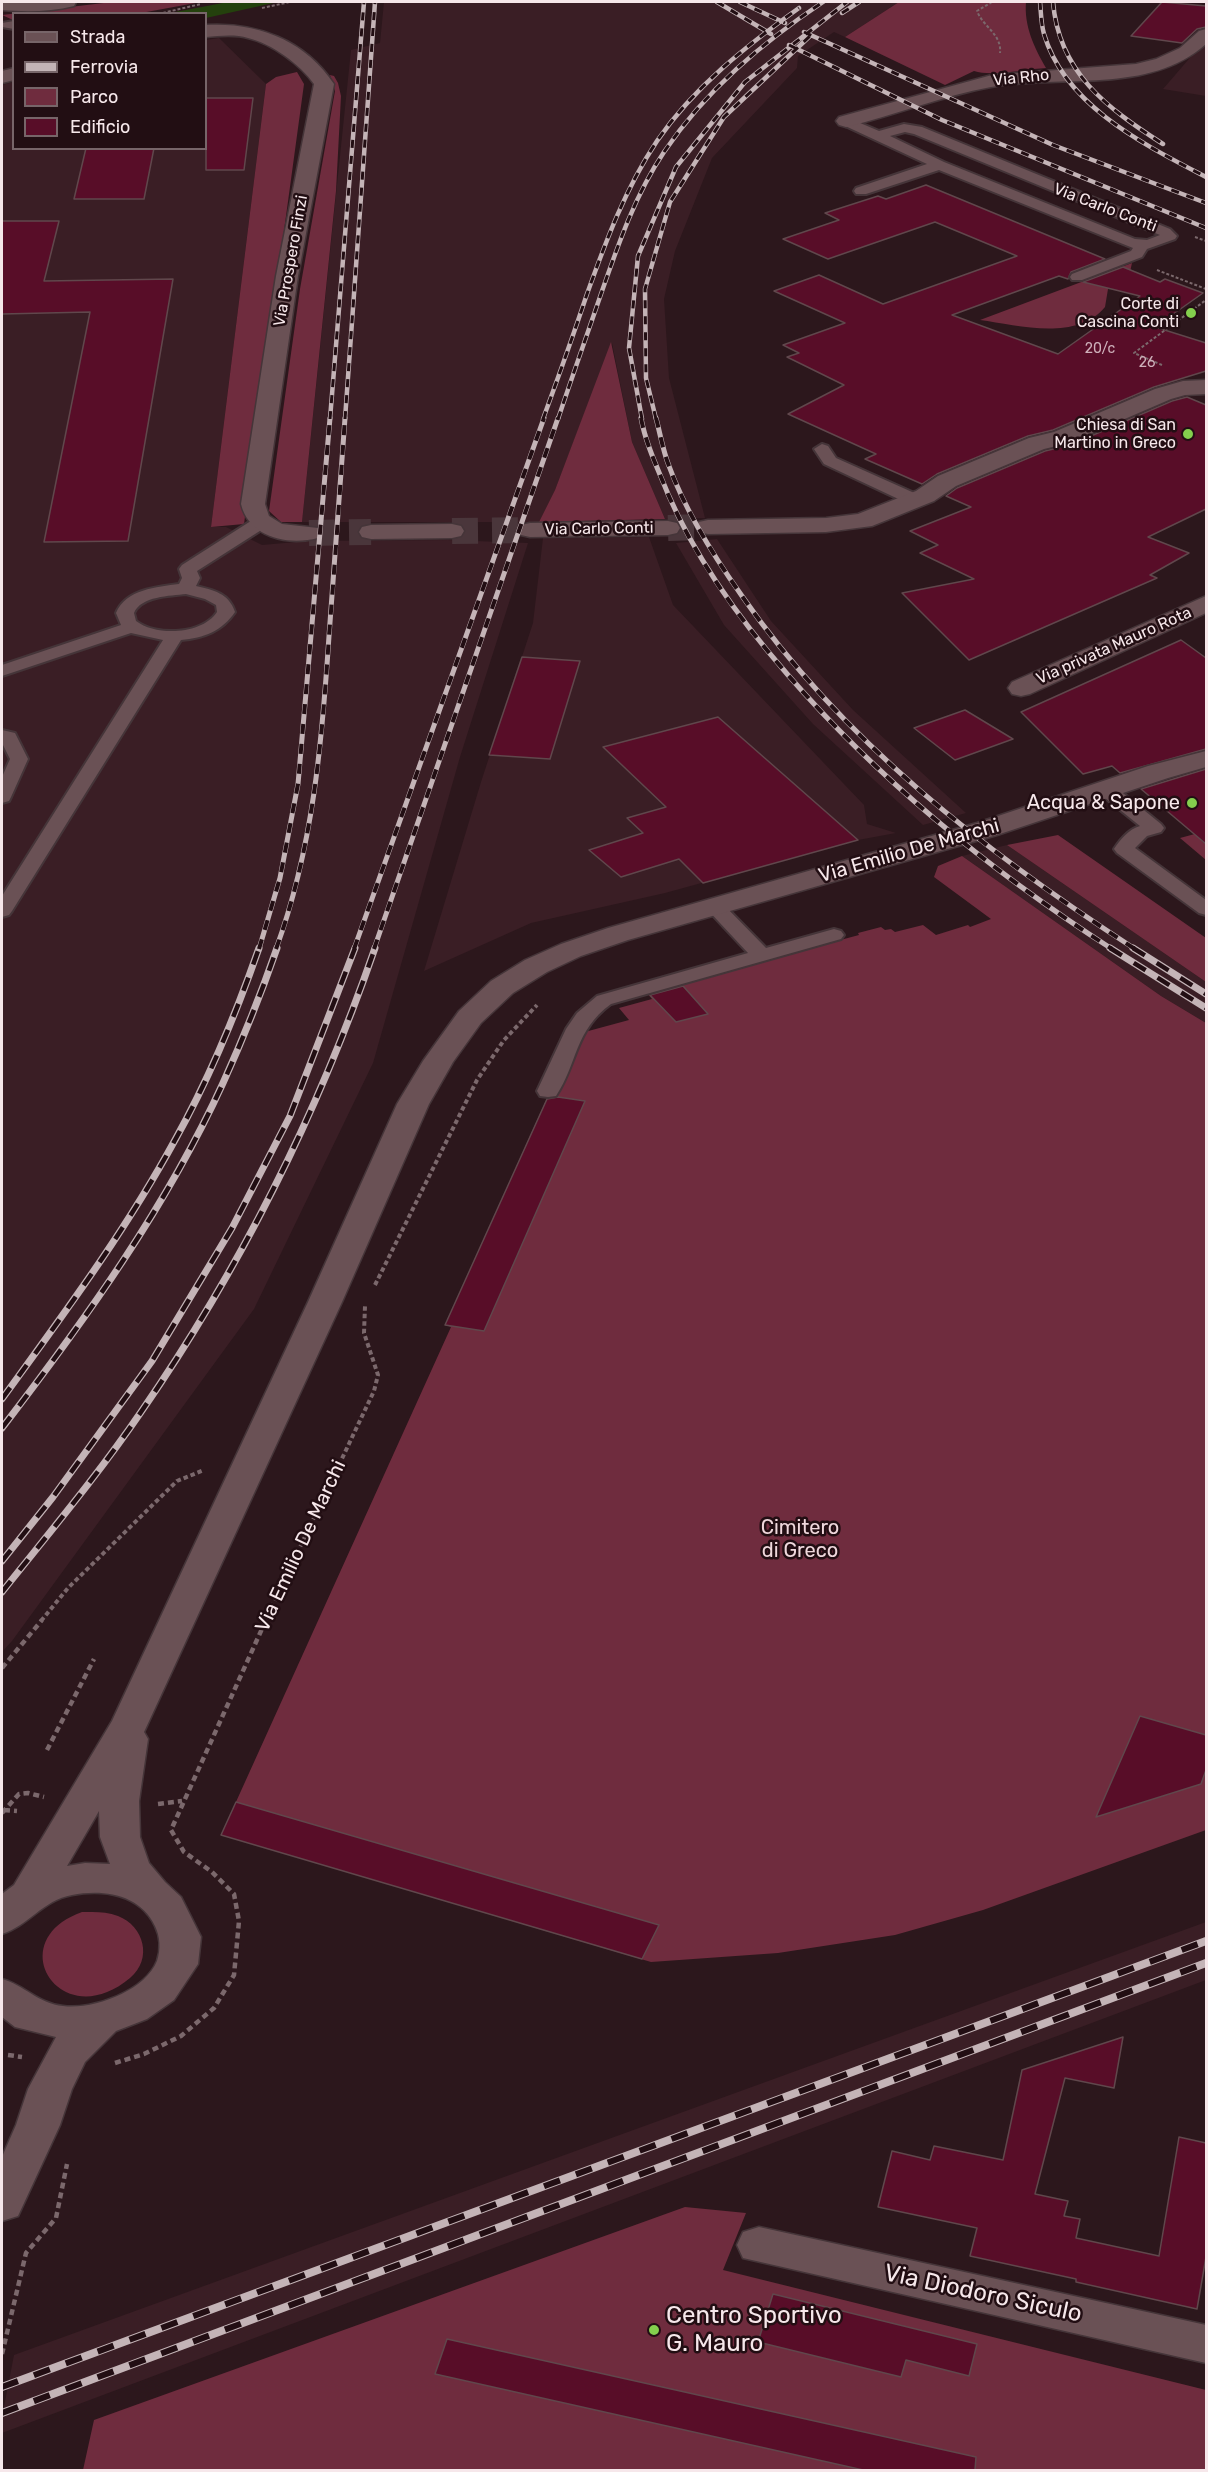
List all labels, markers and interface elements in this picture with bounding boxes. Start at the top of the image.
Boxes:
legend [12,12,207,150]
text: Strada [70,26,126,48]
text: Ferrovia [70,56,138,78]
street label: Via Rho [992,66,1050,90]
text: Parco [70,86,118,108]
text: Edificio [70,116,130,138]
street label: Via Carlo Conti [1051,179,1159,237]
street label: Via Prospero Finzi [270,194,312,328]
place label: Corte di Cascina Conti [1077,294,1179,332]
marker: Corte di Cascina Conti [1184,306,1198,320]
house number: 20/c [1085,341,1115,357]
house number: 26 [1139,355,1155,371]
place label: Chiesa di San Martino in Greco [1054,415,1176,453]
marker: Chiesa di San Martino in Greco [1181,427,1195,441]
street label: Via Carlo Conti [544,518,654,540]
street label: Via privata Mauro Rota [1034,603,1194,689]
place label: Acqua & Sapone [1027,791,1180,815]
marker: Acqua & Sapone [1185,796,1199,810]
street label: Via Emilio De Marchi [816,814,1002,888]
street label: Via Emilio De Marchi [251,1456,351,1636]
park label: Cimitero di Greco [761,1516,839,1563]
street label: Via Diodoro Siculo [882,2259,1084,2329]
place label: Centro Sportivo G. Mauro [666,2302,842,2358]
marker: Centro Sportivo G. Mauro [647,2323,661,2337]

